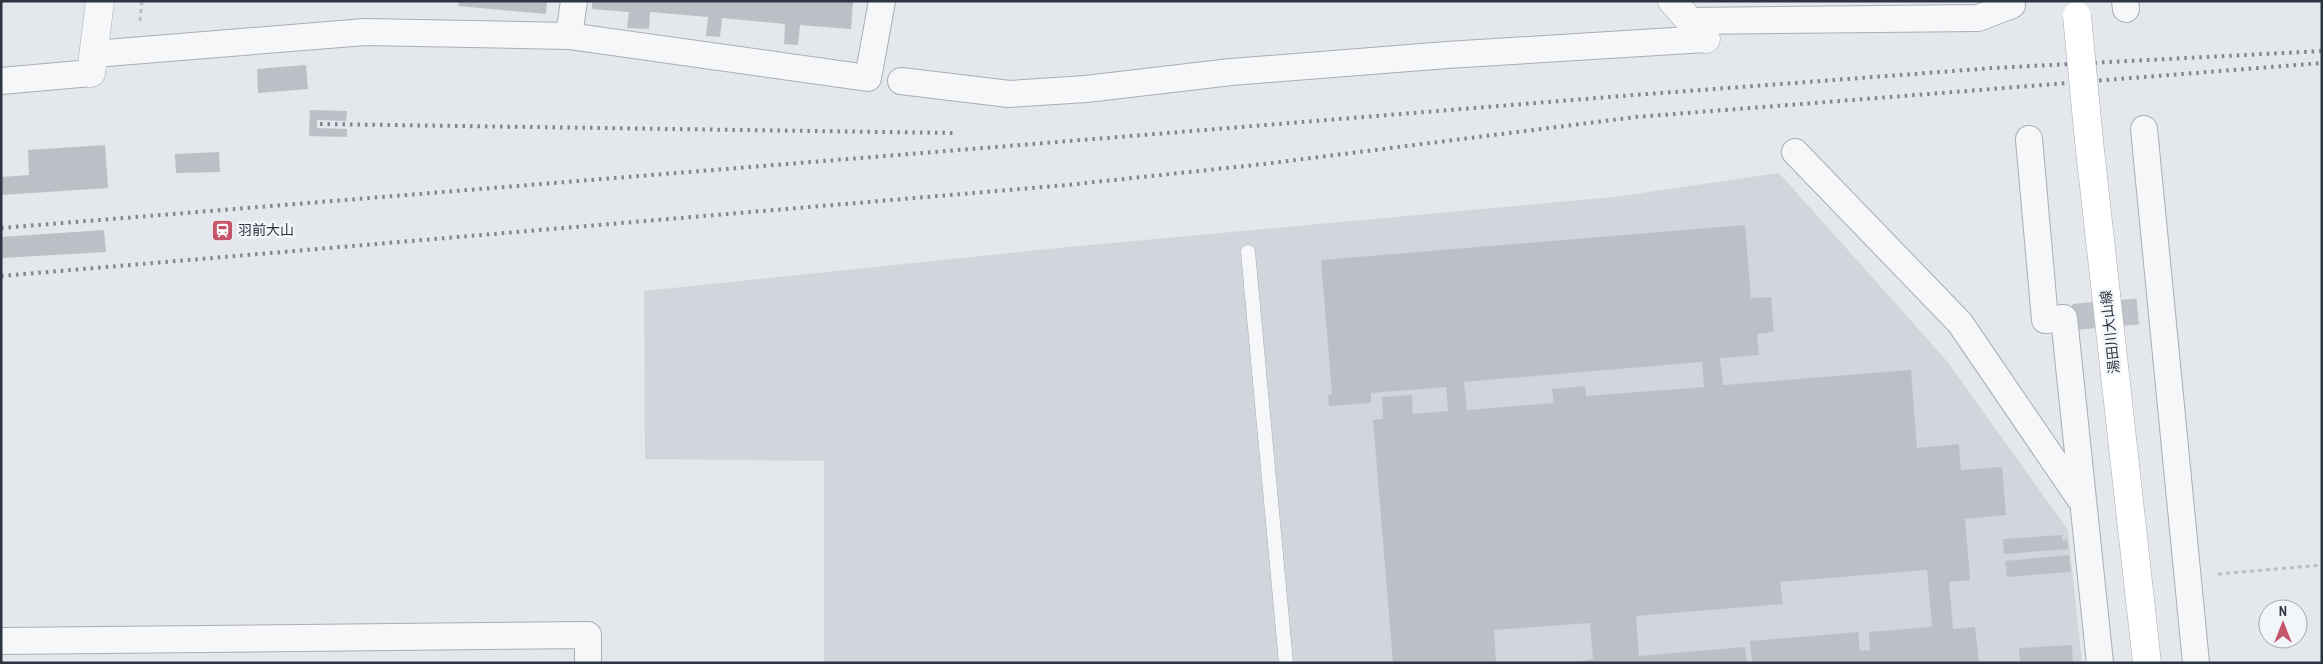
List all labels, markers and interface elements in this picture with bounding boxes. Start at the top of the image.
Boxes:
station icon: 羽前大山 [210,218,234,242]
place label: 羽前大山 [238,221,294,239]
street label: 湯田川大山線 [2097,289,2123,375]
north arrow [2258,599,2308,649]
text: N [2279,602,2287,620]

